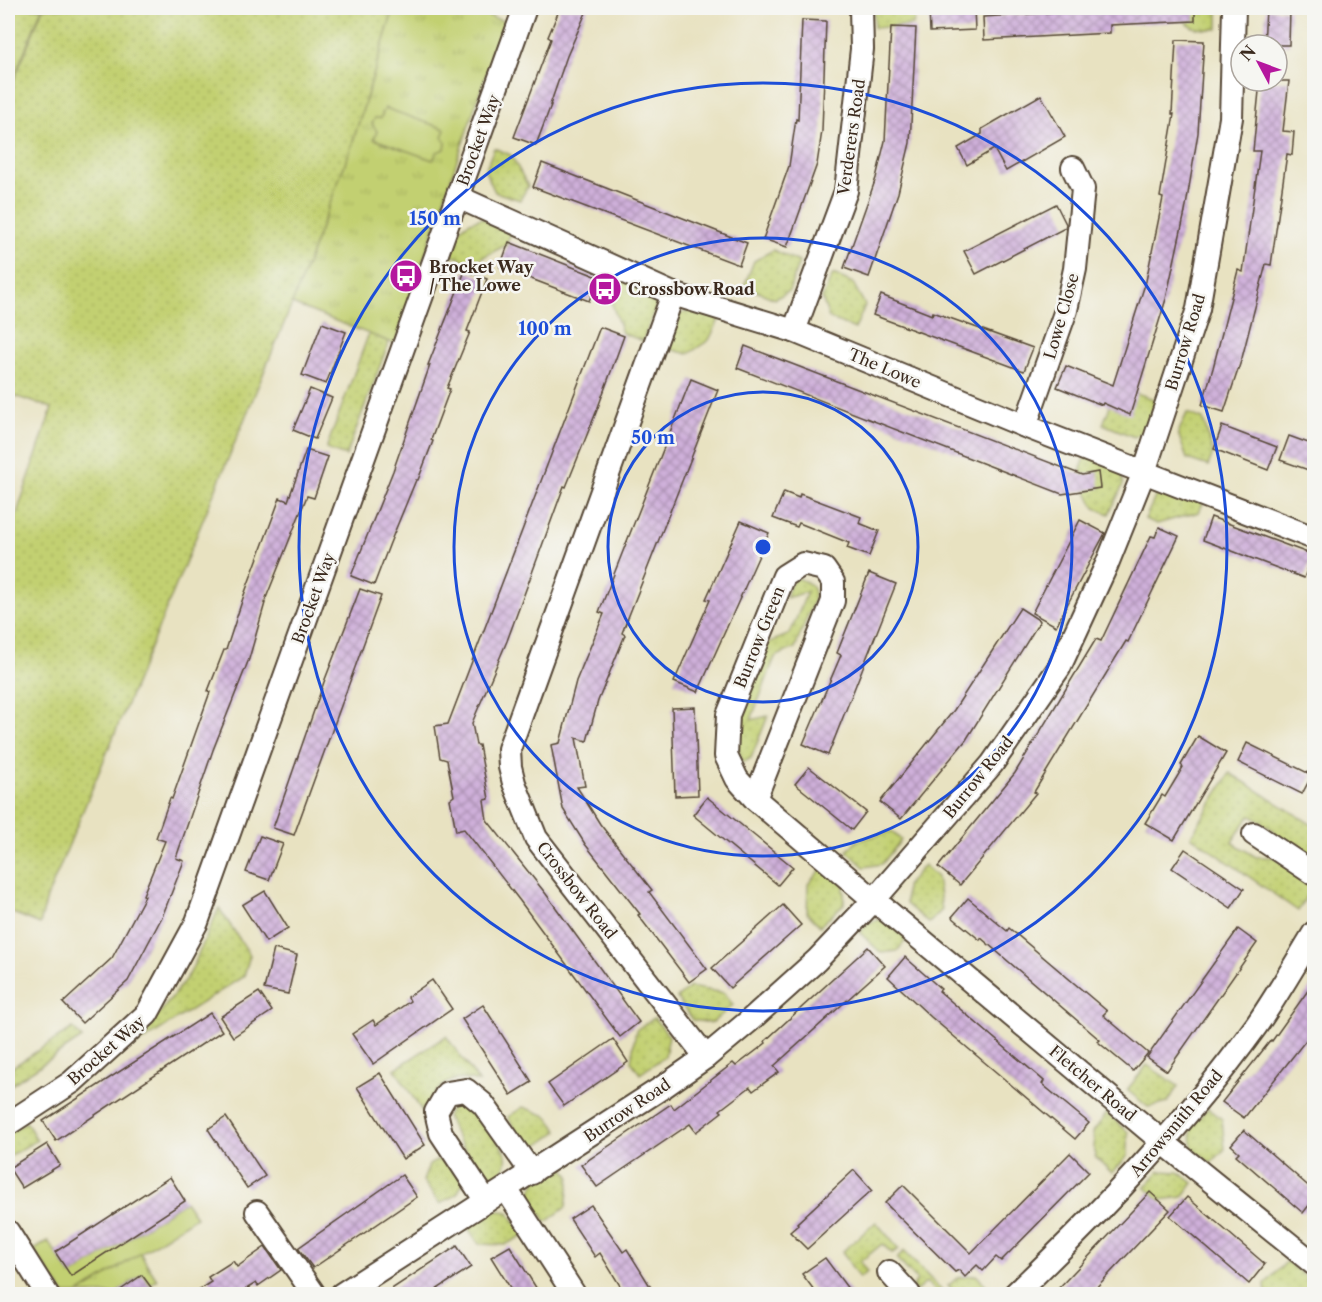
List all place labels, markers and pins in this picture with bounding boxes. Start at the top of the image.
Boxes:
place label: Brocket Way / The Lowe [429,257,535,295]
bus stop icon: Brocket Way / The Lowe [388,258,424,294]
bus stop icon: Crossbow Road [587,271,623,307]
place label: Crossbow Road [628,279,755,299]
centre of rings [753,537,773,557]

